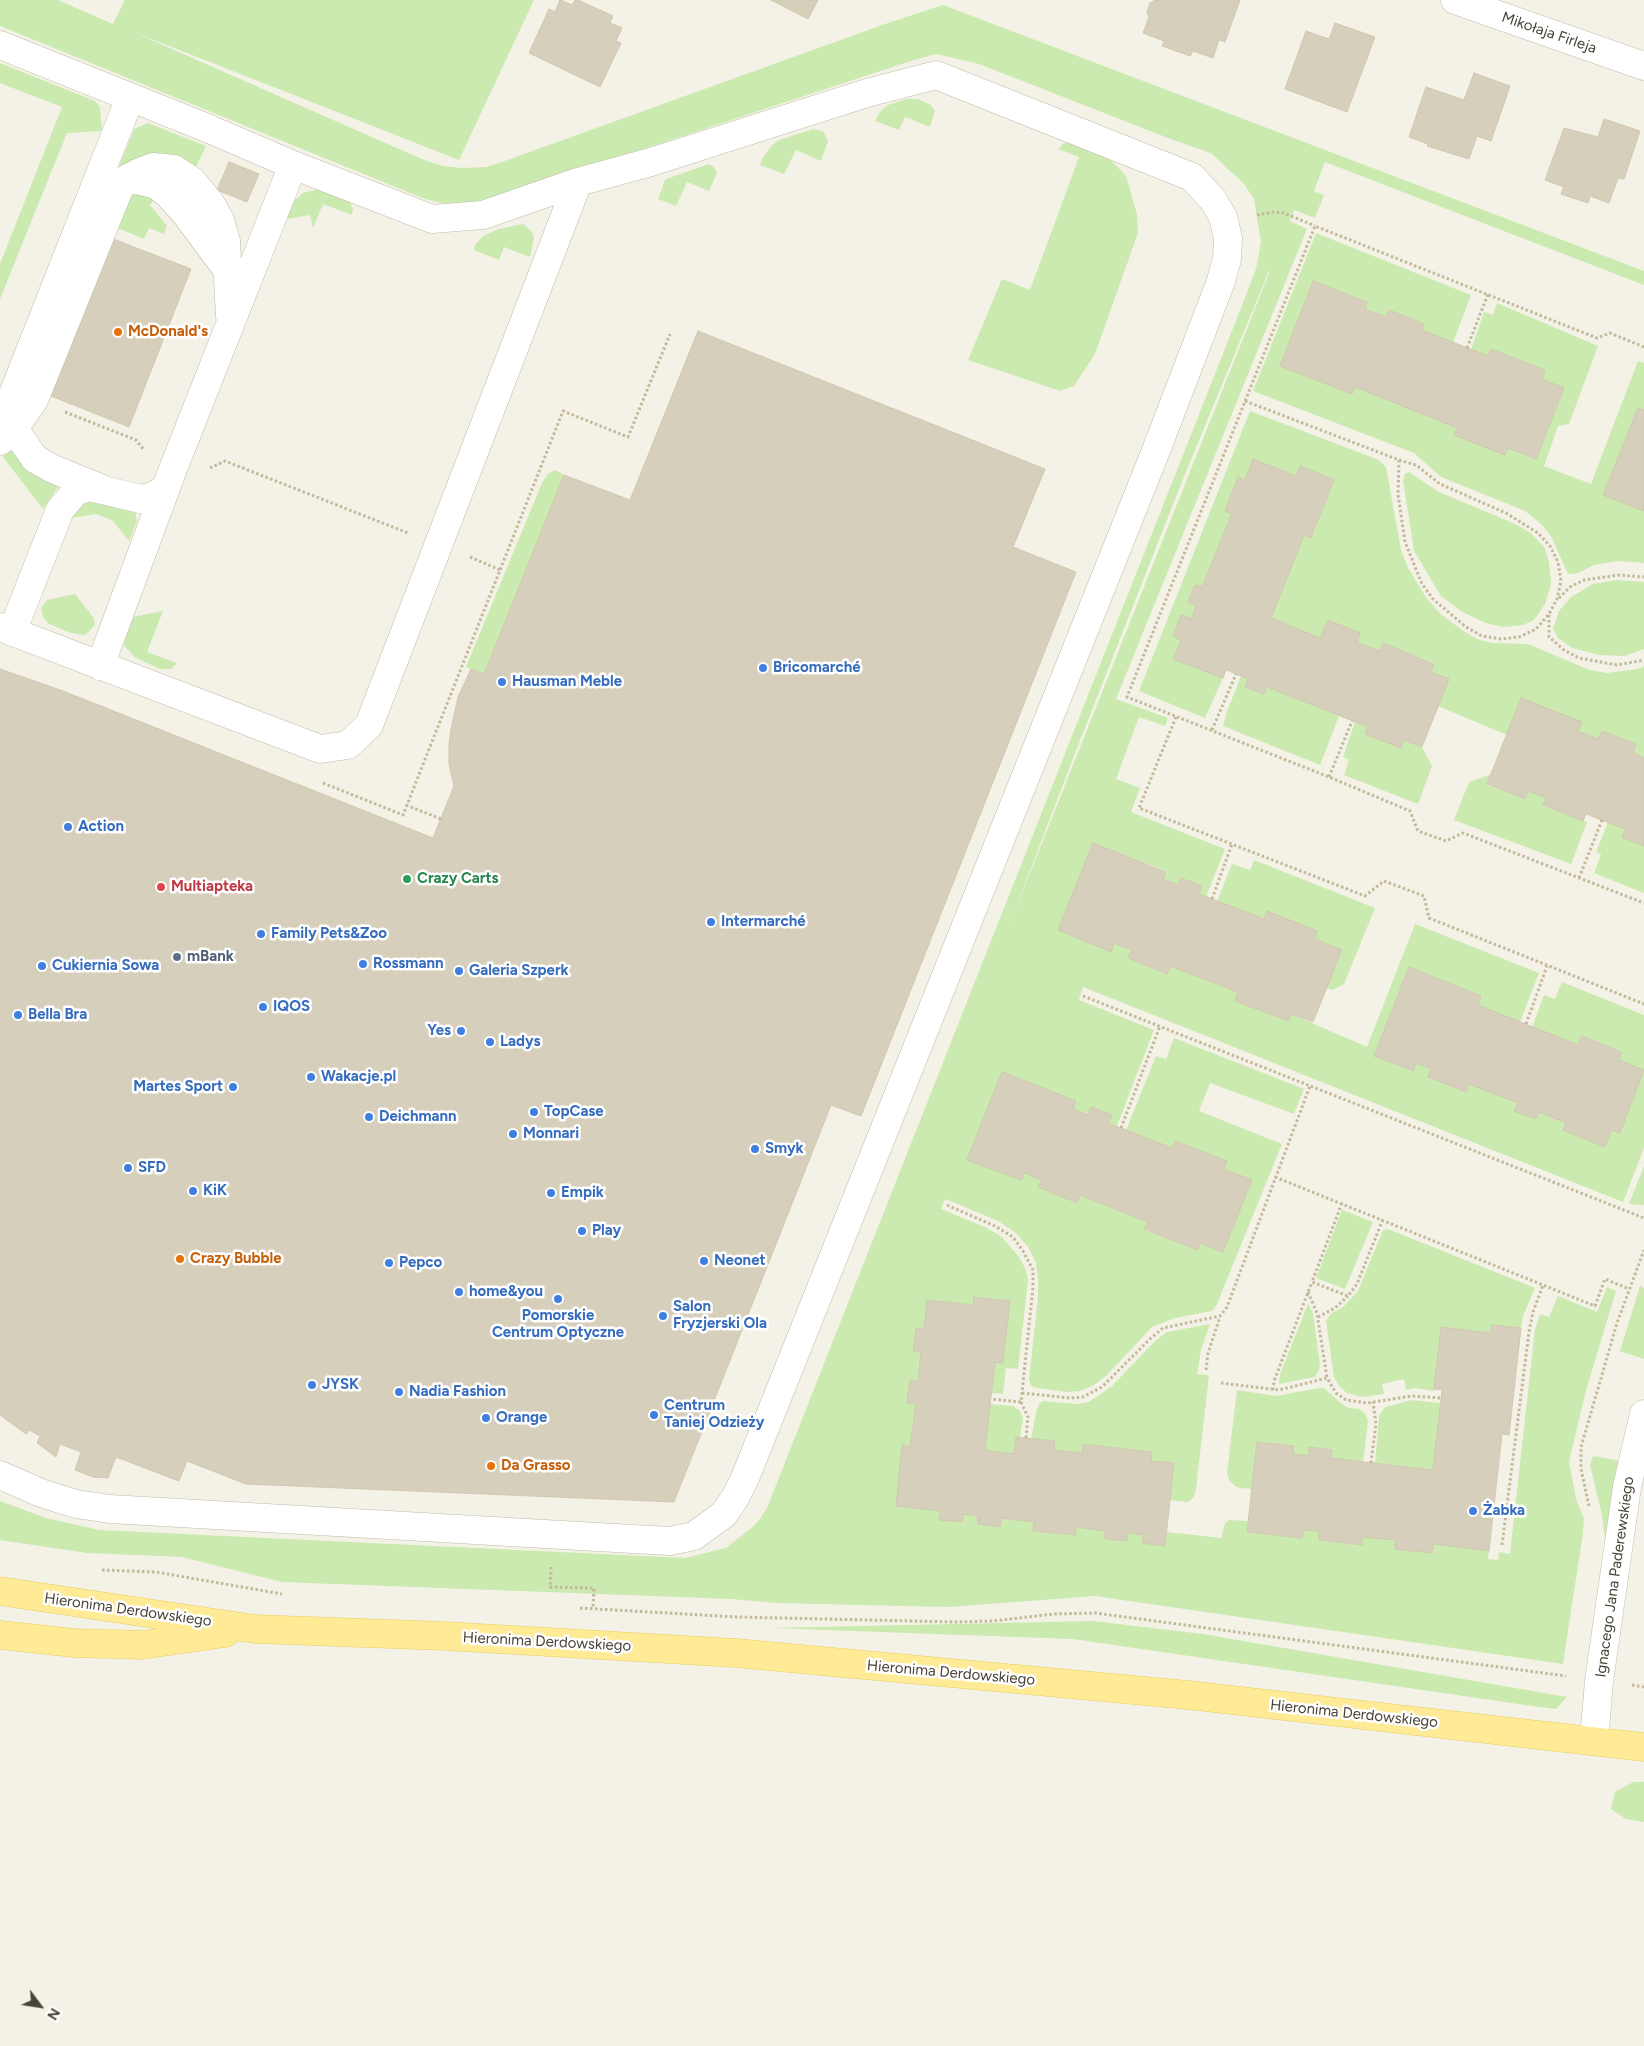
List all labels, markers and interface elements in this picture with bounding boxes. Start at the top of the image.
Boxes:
street label: Mikołaja Firleja [1499,8,1599,58]
place label: McDonald's [128,323,208,341]
marker: McDonald's [112,326,124,338]
place label: Bricomarché [773,659,861,677]
marker: Bricomarché [757,662,769,674]
place label: Hausman Meble [512,673,622,691]
marker: Hausman Meble [496,676,508,688]
place label: Action [78,818,124,836]
marker: Action [62,821,74,833]
place label: Crazy Carts [417,870,498,888]
marker: Crazy Carts [401,873,413,885]
place label: Multiapteka [171,878,253,896]
marker: Multiapteka [155,881,167,893]
place label: Intermarché [721,913,806,931]
marker: Intermarché [705,916,717,928]
place label: Family Pets&Zoo [271,925,387,943]
marker: Family Pets&Zoo [255,928,267,940]
place label: mBank [187,948,234,966]
marker: mBank [171,951,183,963]
place label: Rossmann [373,955,443,973]
place label: Cukiernia Sowa [52,957,159,975]
marker: Rossmann [357,958,369,970]
marker: Cukiernia Sowa [36,960,48,972]
place label: Galeria Szperk [469,962,569,980]
marker: Galeria Szperk [453,965,465,977]
place label: IQOS [273,998,310,1016]
marker: IQOS [257,1001,269,1013]
place label: Bella Bra [28,1006,87,1024]
marker: Bella Bra [12,1009,24,1021]
place label: Yes [427,1022,451,1040]
marker: Yes [455,1025,467,1037]
place label: Ladys [500,1033,541,1051]
marker: Ladys [484,1036,496,1048]
place label: Wakacje.pl [321,1068,396,1086]
marker: Wakacje.pl [305,1071,317,1083]
place label: Martes Sport [133,1078,223,1096]
marker: Martes Sport [227,1081,239,1093]
place label: TopCase [544,1103,604,1121]
marker: TopCase [528,1106,540,1118]
place label: Deichmann [379,1108,457,1126]
marker: Deichmann [363,1111,375,1123]
place label: Monnari [523,1125,579,1143]
marker: Monnari [507,1128,519,1140]
place label: Smyk [765,1140,804,1158]
marker: Smyk [749,1143,761,1155]
place label: SFD [138,1159,166,1177]
marker: SFD [122,1162,134,1174]
place label: KiK [203,1182,227,1200]
place label: Empik [561,1184,604,1202]
marker: KiK [187,1185,199,1197]
marker: Empik [545,1187,557,1199]
place label: Play [592,1222,621,1240]
marker: Play [576,1225,588,1237]
place label: Crazy Bubble [190,1250,281,1268]
place label: Neonet [714,1252,765,1270]
marker: Crazy Bubble [174,1253,186,1265]
place label: Pepco [399,1254,442,1272]
marker: Neonet [698,1255,710,1267]
marker: Pepco [383,1257,395,1269]
place label: home&you [469,1283,543,1301]
marker: home&you [453,1286,465,1298]
marker: Pomorskie Centrum Optyczne [552,1293,564,1305]
place label: Salon Fryzjerski Ola [673,1298,767,1333]
place label: Pomorskie Centrum Optyczne [492,1307,624,1342]
marker: Salon Fryzjerski Ola [657,1310,669,1322]
place label: JYSK [322,1376,359,1394]
marker: JYSK [306,1379,318,1391]
place label: Nadia Fashion [409,1383,506,1401]
marker: Nadia Fashion [393,1386,405,1398]
place label: Centrum Taniej Odzieży [664,1397,764,1432]
place label: Orange [496,1409,547,1427]
marker: Centrum Taniej Odzieży [648,1409,660,1421]
marker: Orange [480,1412,492,1424]
place label: Da Grasso [501,1457,571,1475]
marker: Da Grasso [485,1460,497,1472]
street label: Ignacego Jana Paderewskiego [1592,1475,1638,1679]
place label: Żabka [1483,1502,1525,1520]
marker: Żabka [1467,1505,1479,1517]
street label: Hieronima Derdowskiego [43,1589,213,1631]
street label: Hieronima Derdowskiego [462,1629,632,1655]
street label: Hieronima Derdowskiego [866,1657,1036,1689]
street label: Hieronima Derdowskiego [1269,1696,1439,1732]
north arrow [15,1981,65,2031]
text: N [43,2005,63,2023]

